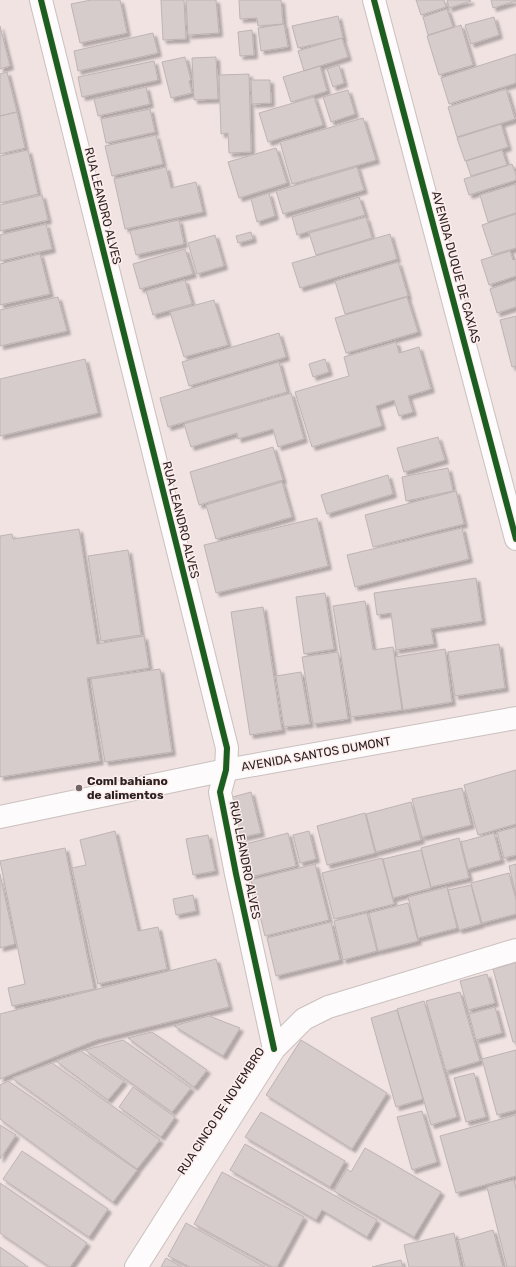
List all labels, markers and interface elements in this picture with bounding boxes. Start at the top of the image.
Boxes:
street label: RUA LEANDRO ALVES [82,146,124,266]
street label: AVENIDA DUQUE DE CAXIAS [429,189,483,345]
street label: RUA LEANDRO ALVES [160,460,202,580]
street label: AVENIDA SANTOS DUMONT [240,734,392,774]
place label: Coml bahiano de alimentos [87,774,168,802]
marker: Coml bahiano de alimentos [74,783,84,793]
street label: RUA LEANDRO ALVES [227,800,263,920]
street label: RUA CINCO DE NOVEMBRO [175,1045,267,1177]

